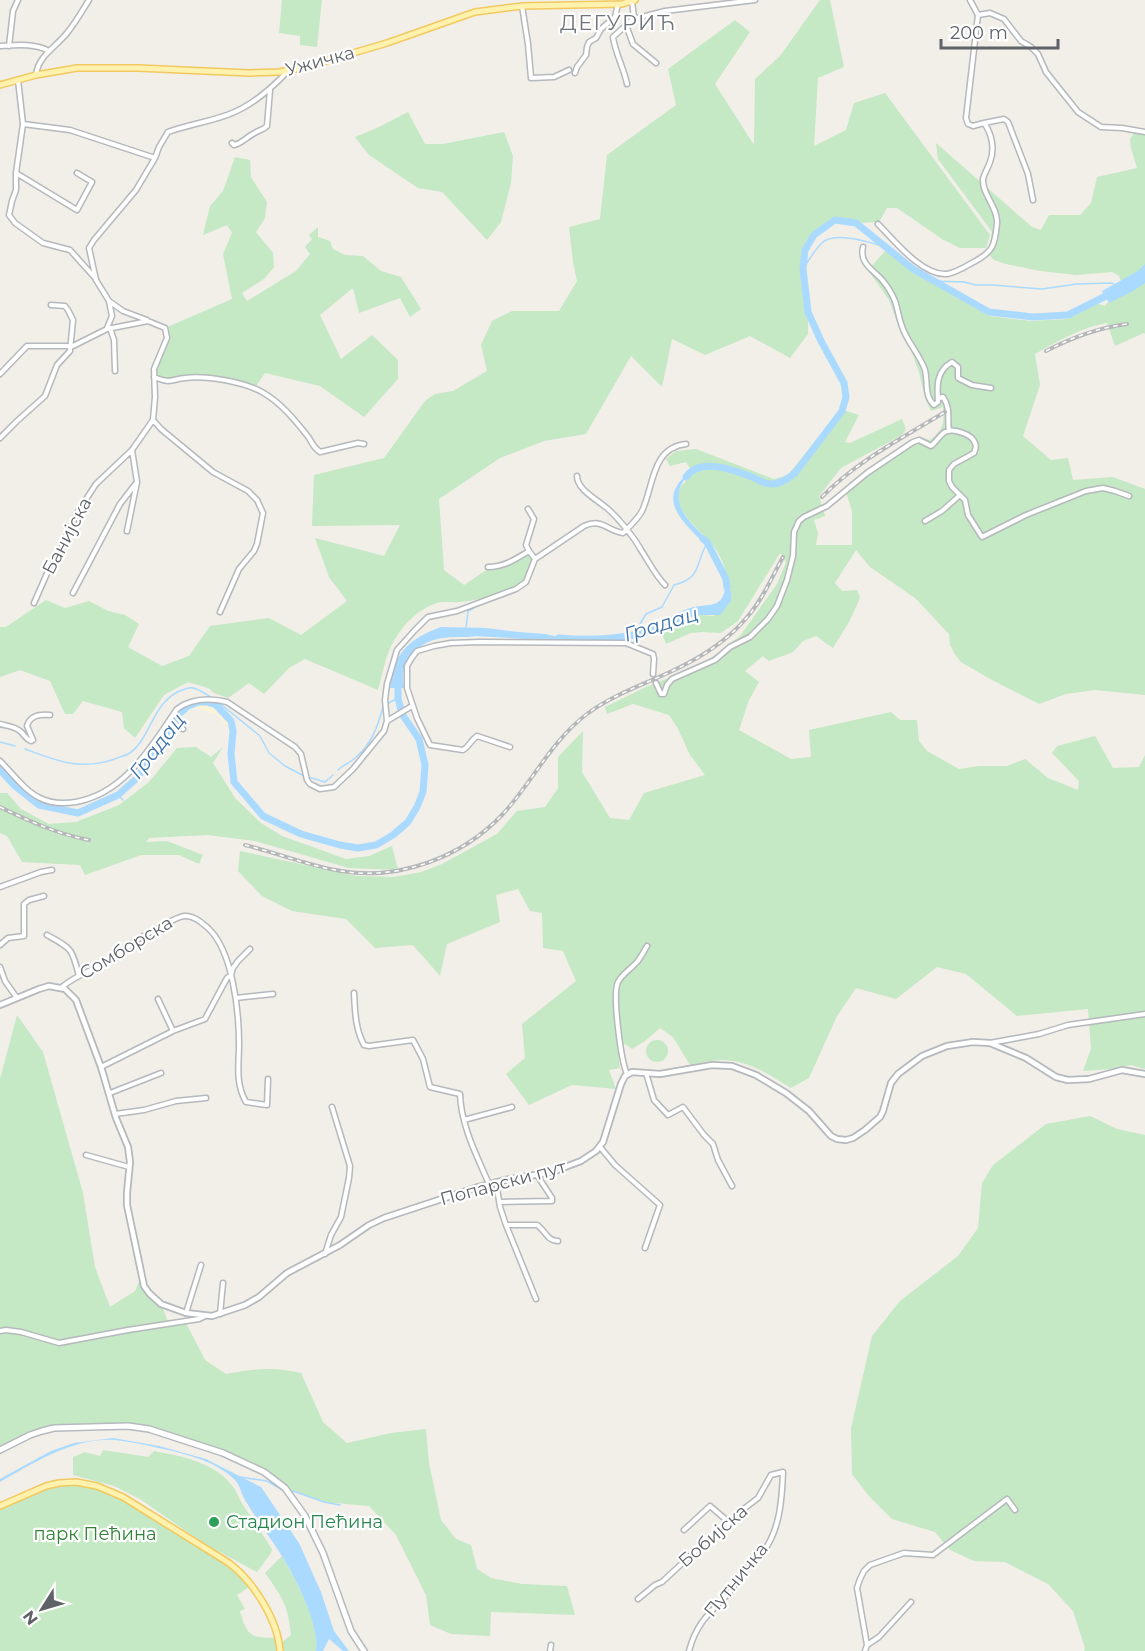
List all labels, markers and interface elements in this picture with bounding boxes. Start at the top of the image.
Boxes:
district label: ДЕГУРИЋ [560,10,676,35]
scale bar [941,12,1058,50]
text: 200 m [950,22,1008,44]
street label: Ужичка [283,41,357,81]
street label: Банијска [38,494,96,578]
water label: Градац [621,601,701,647]
water label: Градац [124,708,190,784]
street label: Сомборска [75,912,177,984]
street label: Попарски пут [438,1155,569,1210]
street label: Бобијска [674,1500,752,1572]
place label: Стадион Пећина [226,1511,383,1533]
marker: Стадион Пећина [207,1515,221,1529]
park label: парк Пећина [33,1523,157,1545]
street label: Путничка [699,1538,773,1622]
north arrow [12,1579,72,1639]
text: N [19,1607,42,1629]

